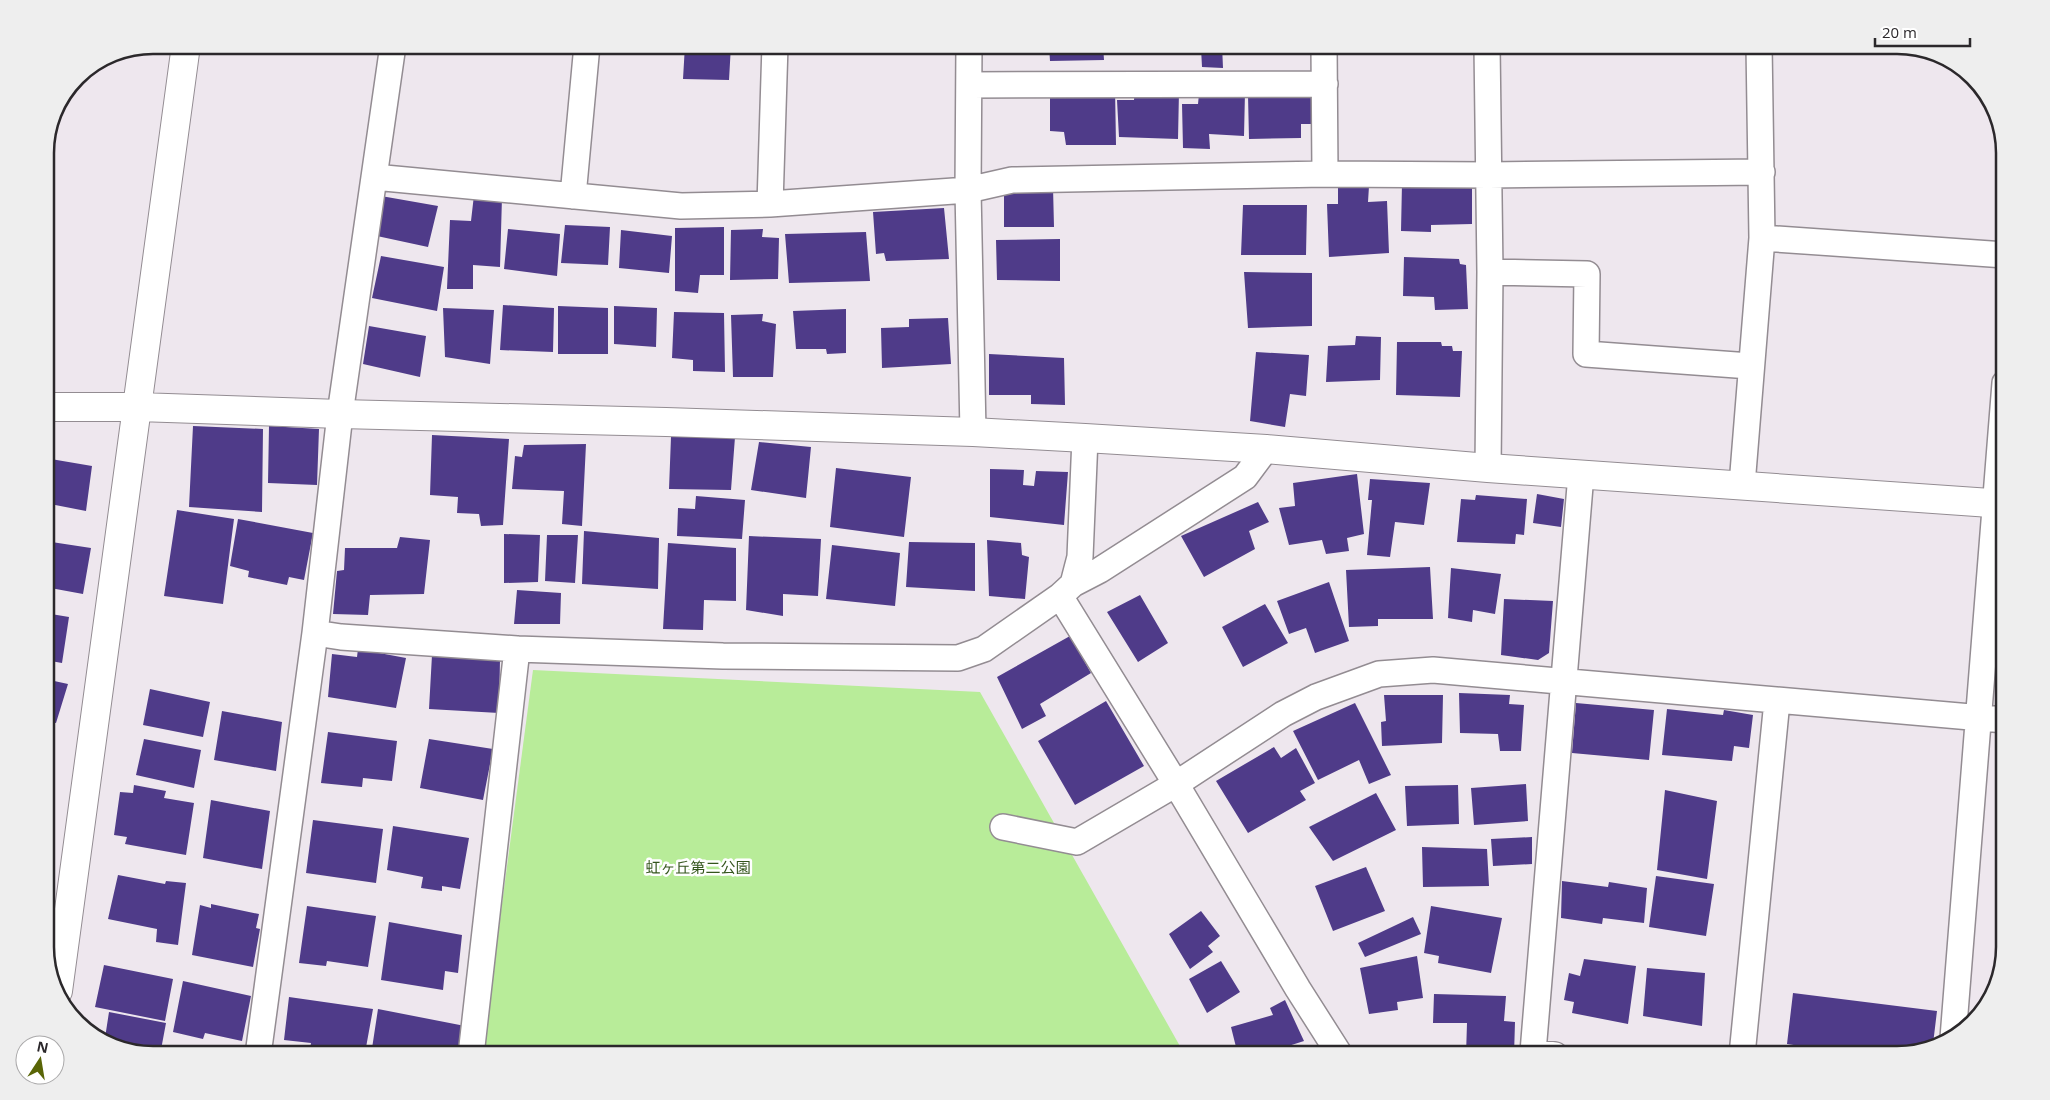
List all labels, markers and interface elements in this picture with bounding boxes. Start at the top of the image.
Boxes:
scale bar [1875,15,1970,47]
text: 20 m [1882,22,1917,42]
park label: 虹ヶ丘第二公園 [645,857,751,877]
north arrow [15,1035,65,1085]
text: N [35,1036,50,1057]

